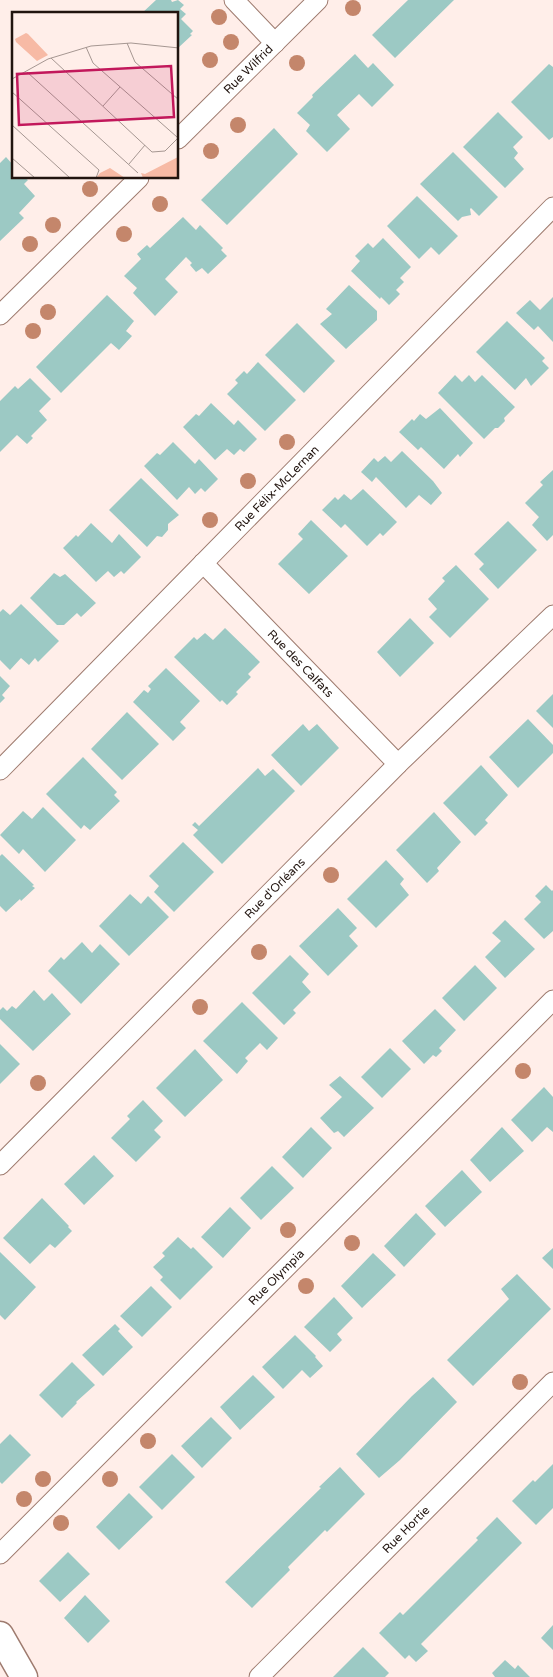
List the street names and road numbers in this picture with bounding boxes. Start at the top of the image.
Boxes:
street label: Rue Wilfrid [221,42,276,97]
street label: Rue Félix-McLernan [232,443,322,534]
street label: Rue des Calfats [265,627,336,700]
street label: Rue d'Orléans [242,855,308,921]
street label: Rue Olympia [245,1246,307,1308]
street label: Rue Hortie [379,1503,432,1556]

